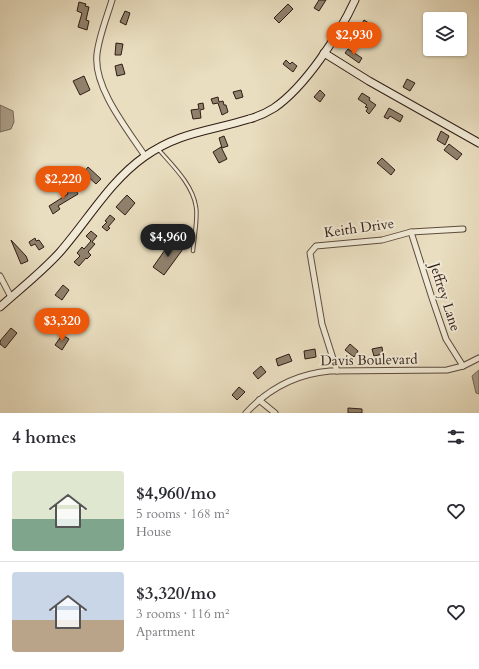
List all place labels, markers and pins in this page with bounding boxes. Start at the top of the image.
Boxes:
pin: $2,930 [321,22,387,56]
pin: $2,220 [30,166,96,200]
pin: $4,960 [135,224,201,258]
pin: $3,320 [29,308,95,342]

